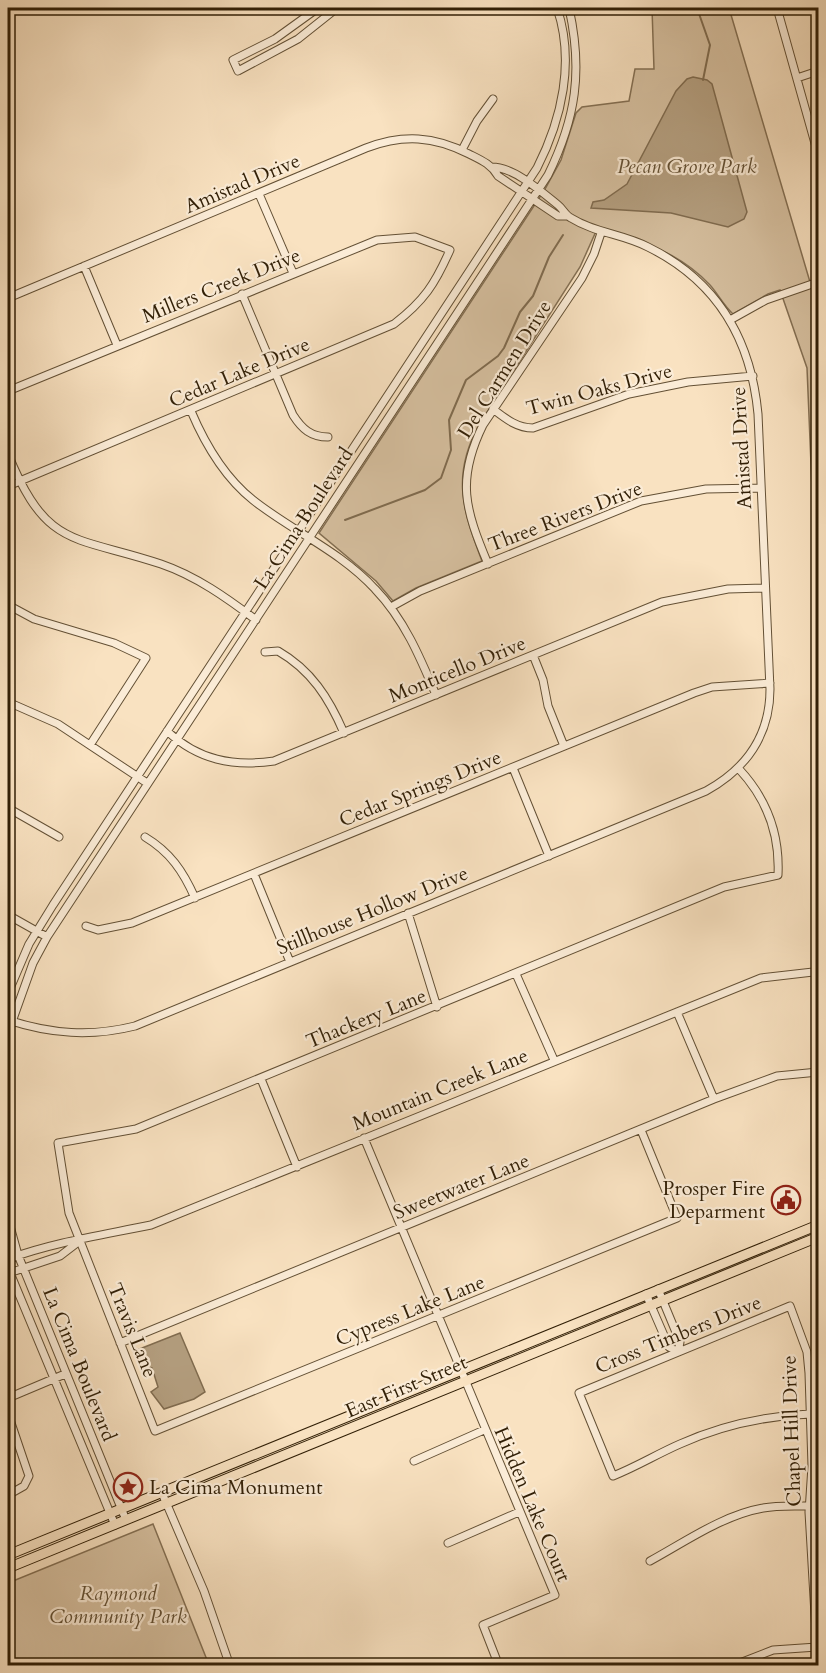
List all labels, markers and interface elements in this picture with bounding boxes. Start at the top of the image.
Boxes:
street label: Amistad Drive [180,147,304,220]
park label: Pecan Grove Park [617,153,757,180]
street label: Millers Creek Drive [138,241,304,330]
street label: Del Carmen Drive [451,295,558,443]
street label: Cedar Lake Drive [165,331,314,414]
street label: Twin Oaks Drive [523,357,675,422]
street label: Amistad Drive [725,386,758,510]
street label: La Cima Boulevard [247,442,360,594]
street label: Three Rivers Drive [484,475,646,558]
street label: Monticello Drive [384,630,530,709]
street label: Cedar Springs Drive [335,744,505,833]
street label: Stillhouse Hollow Drive [272,860,472,961]
street label: Thackery Lane [302,982,430,1055]
street label: Mountain Creek Lane [348,1042,532,1137]
street label: Sweetwater Lane [389,1147,533,1226]
place label: Prosper Fire Deparment [663,1175,766,1225]
public building icon: Prosper Fire Deparment [770,1184,802,1216]
street label: Cypress Lake Lane [332,1268,489,1353]
street label: Travis Lane [101,1279,164,1381]
street label: La Cima Boulevard [36,1283,123,1446]
street label: Cross Timbers Drive [591,1289,765,1380]
street label: East First Street [341,1348,472,1424]
street label: Chapel Hill Drive [775,1355,808,1507]
street label: Hidden Lake Court [488,1422,578,1587]
place icon: La Cima Monument [112,1471,144,1503]
place label: La Cima Monument [149,1474,323,1501]
park label: Raymond Community Park [49,1580,187,1630]

